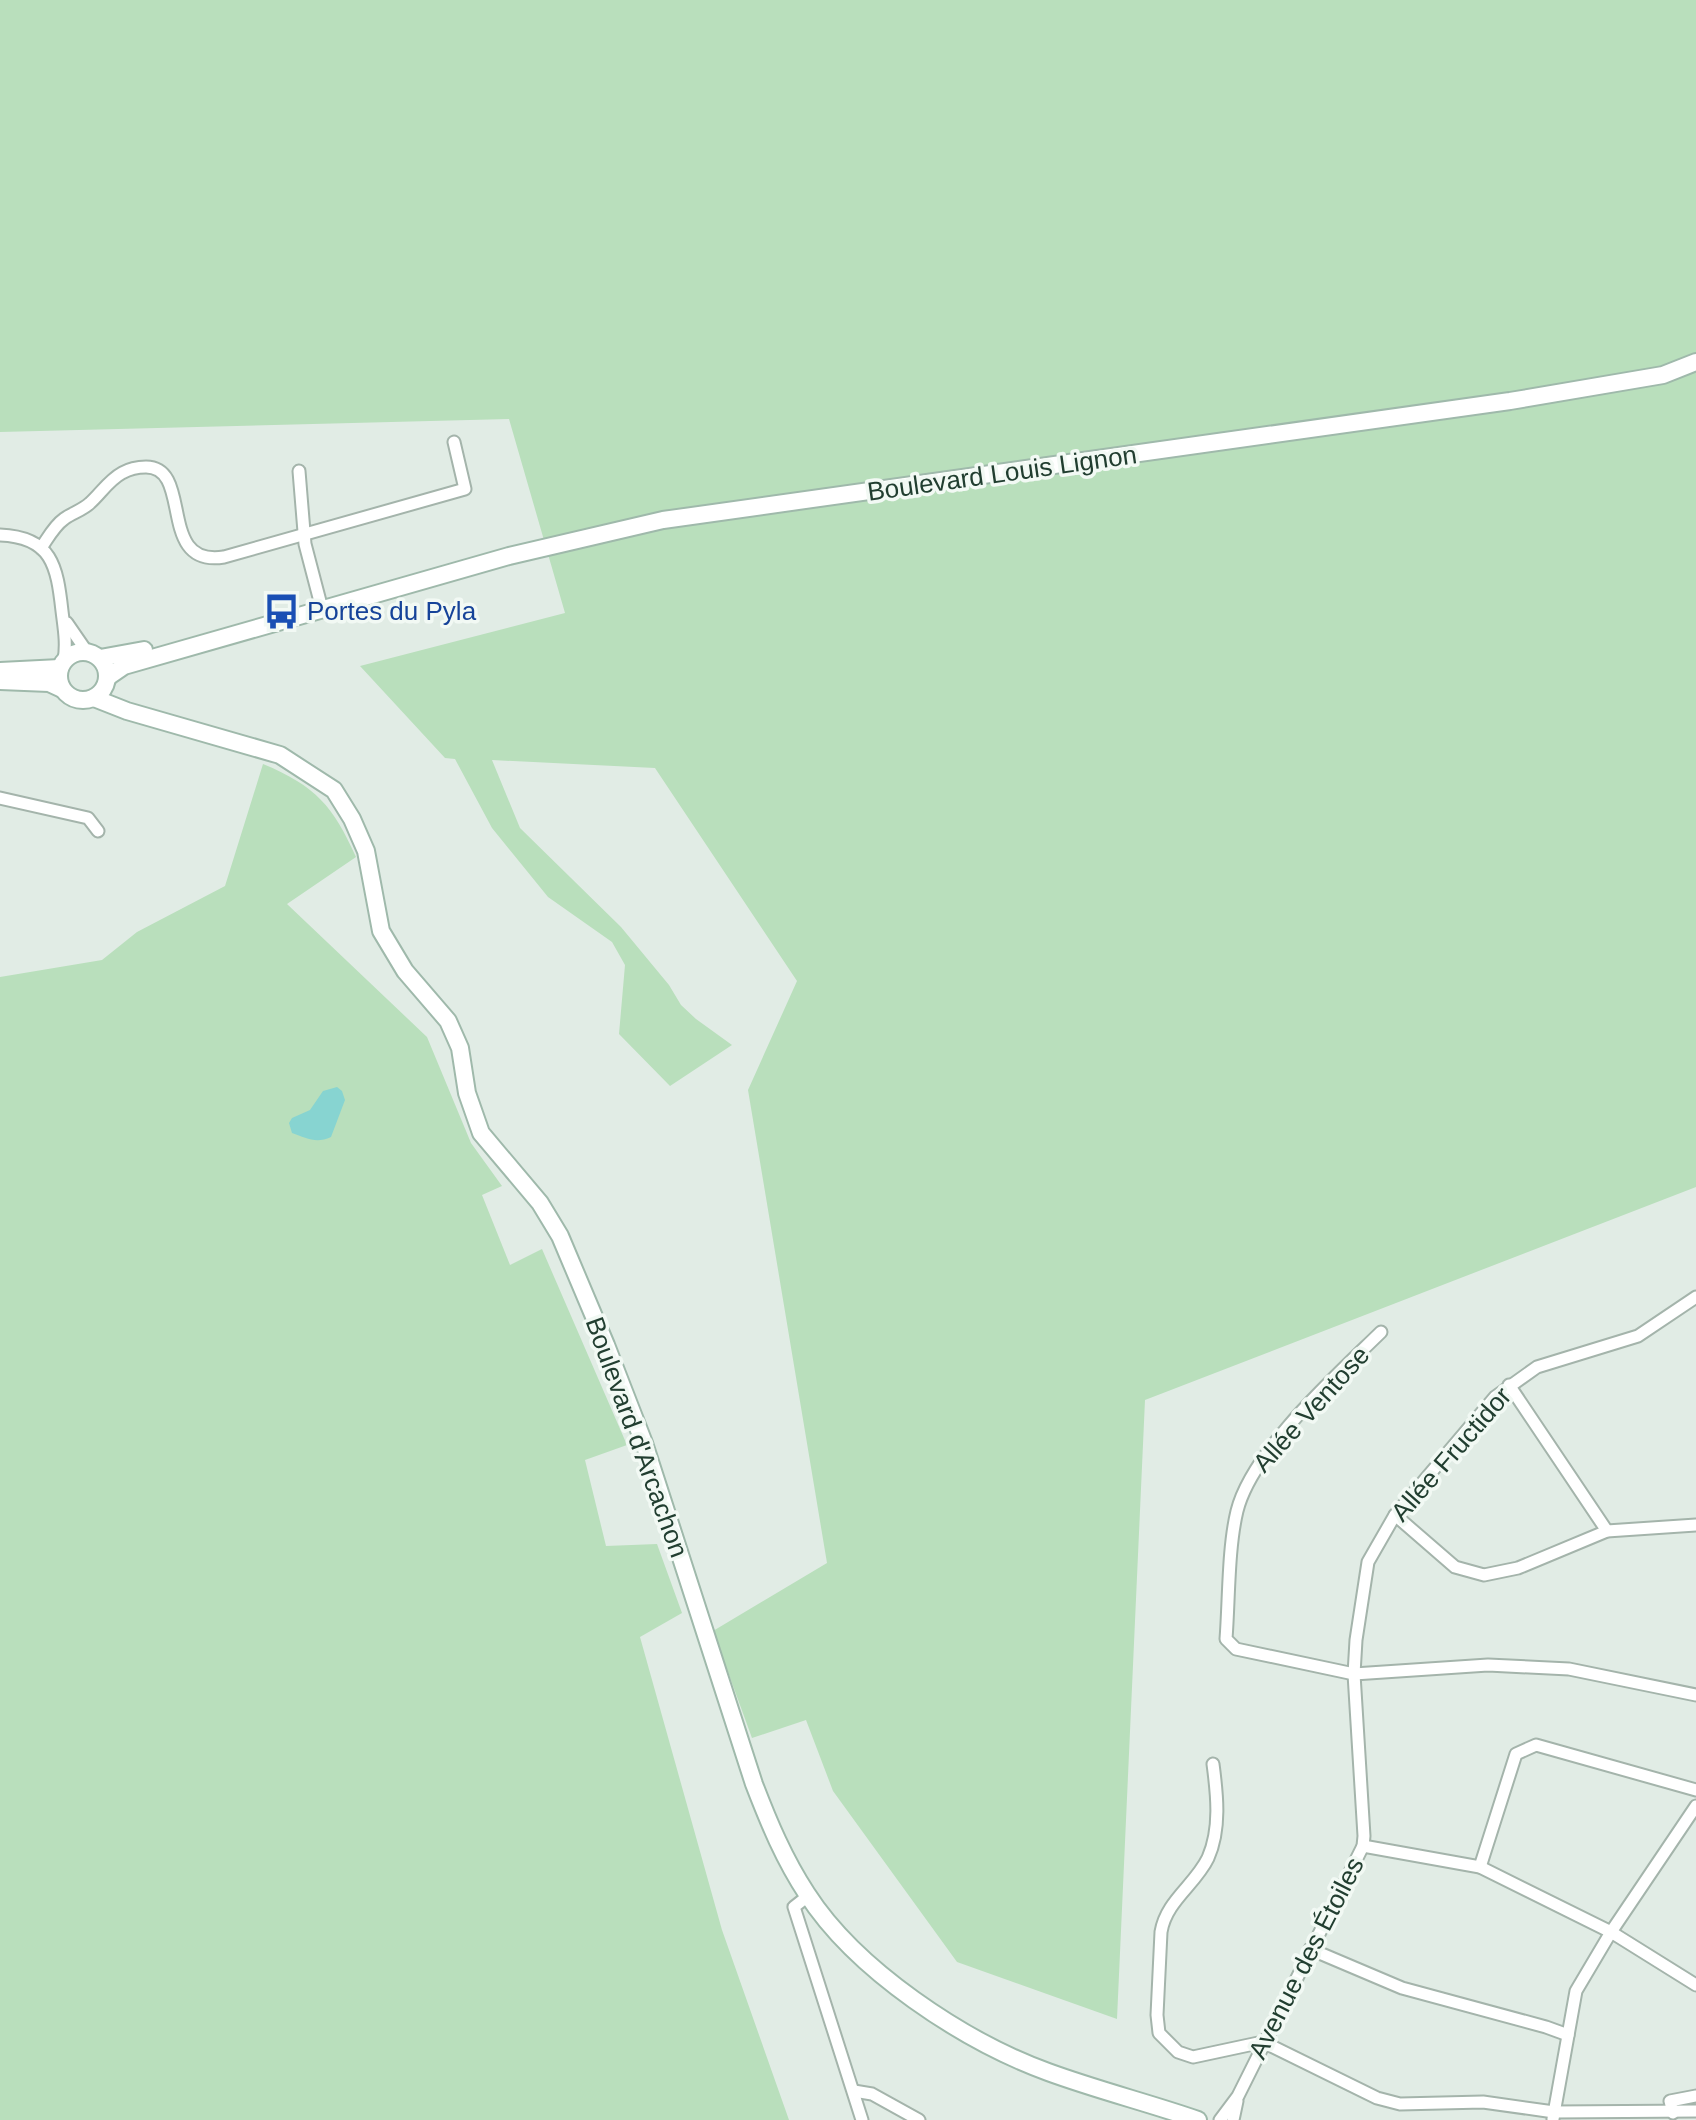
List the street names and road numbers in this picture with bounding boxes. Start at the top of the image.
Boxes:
street label: Boulevard Louis Lignon [865,439,1139,507]
street label: Boulevard d'Arcachon [580,1313,694,1561]
street label: Allée Ventose [1247,1340,1375,1478]
street label: Allée Fructidor [1385,1381,1518,1527]
street label: Avenue des Étoiles [1242,1852,1370,2064]

